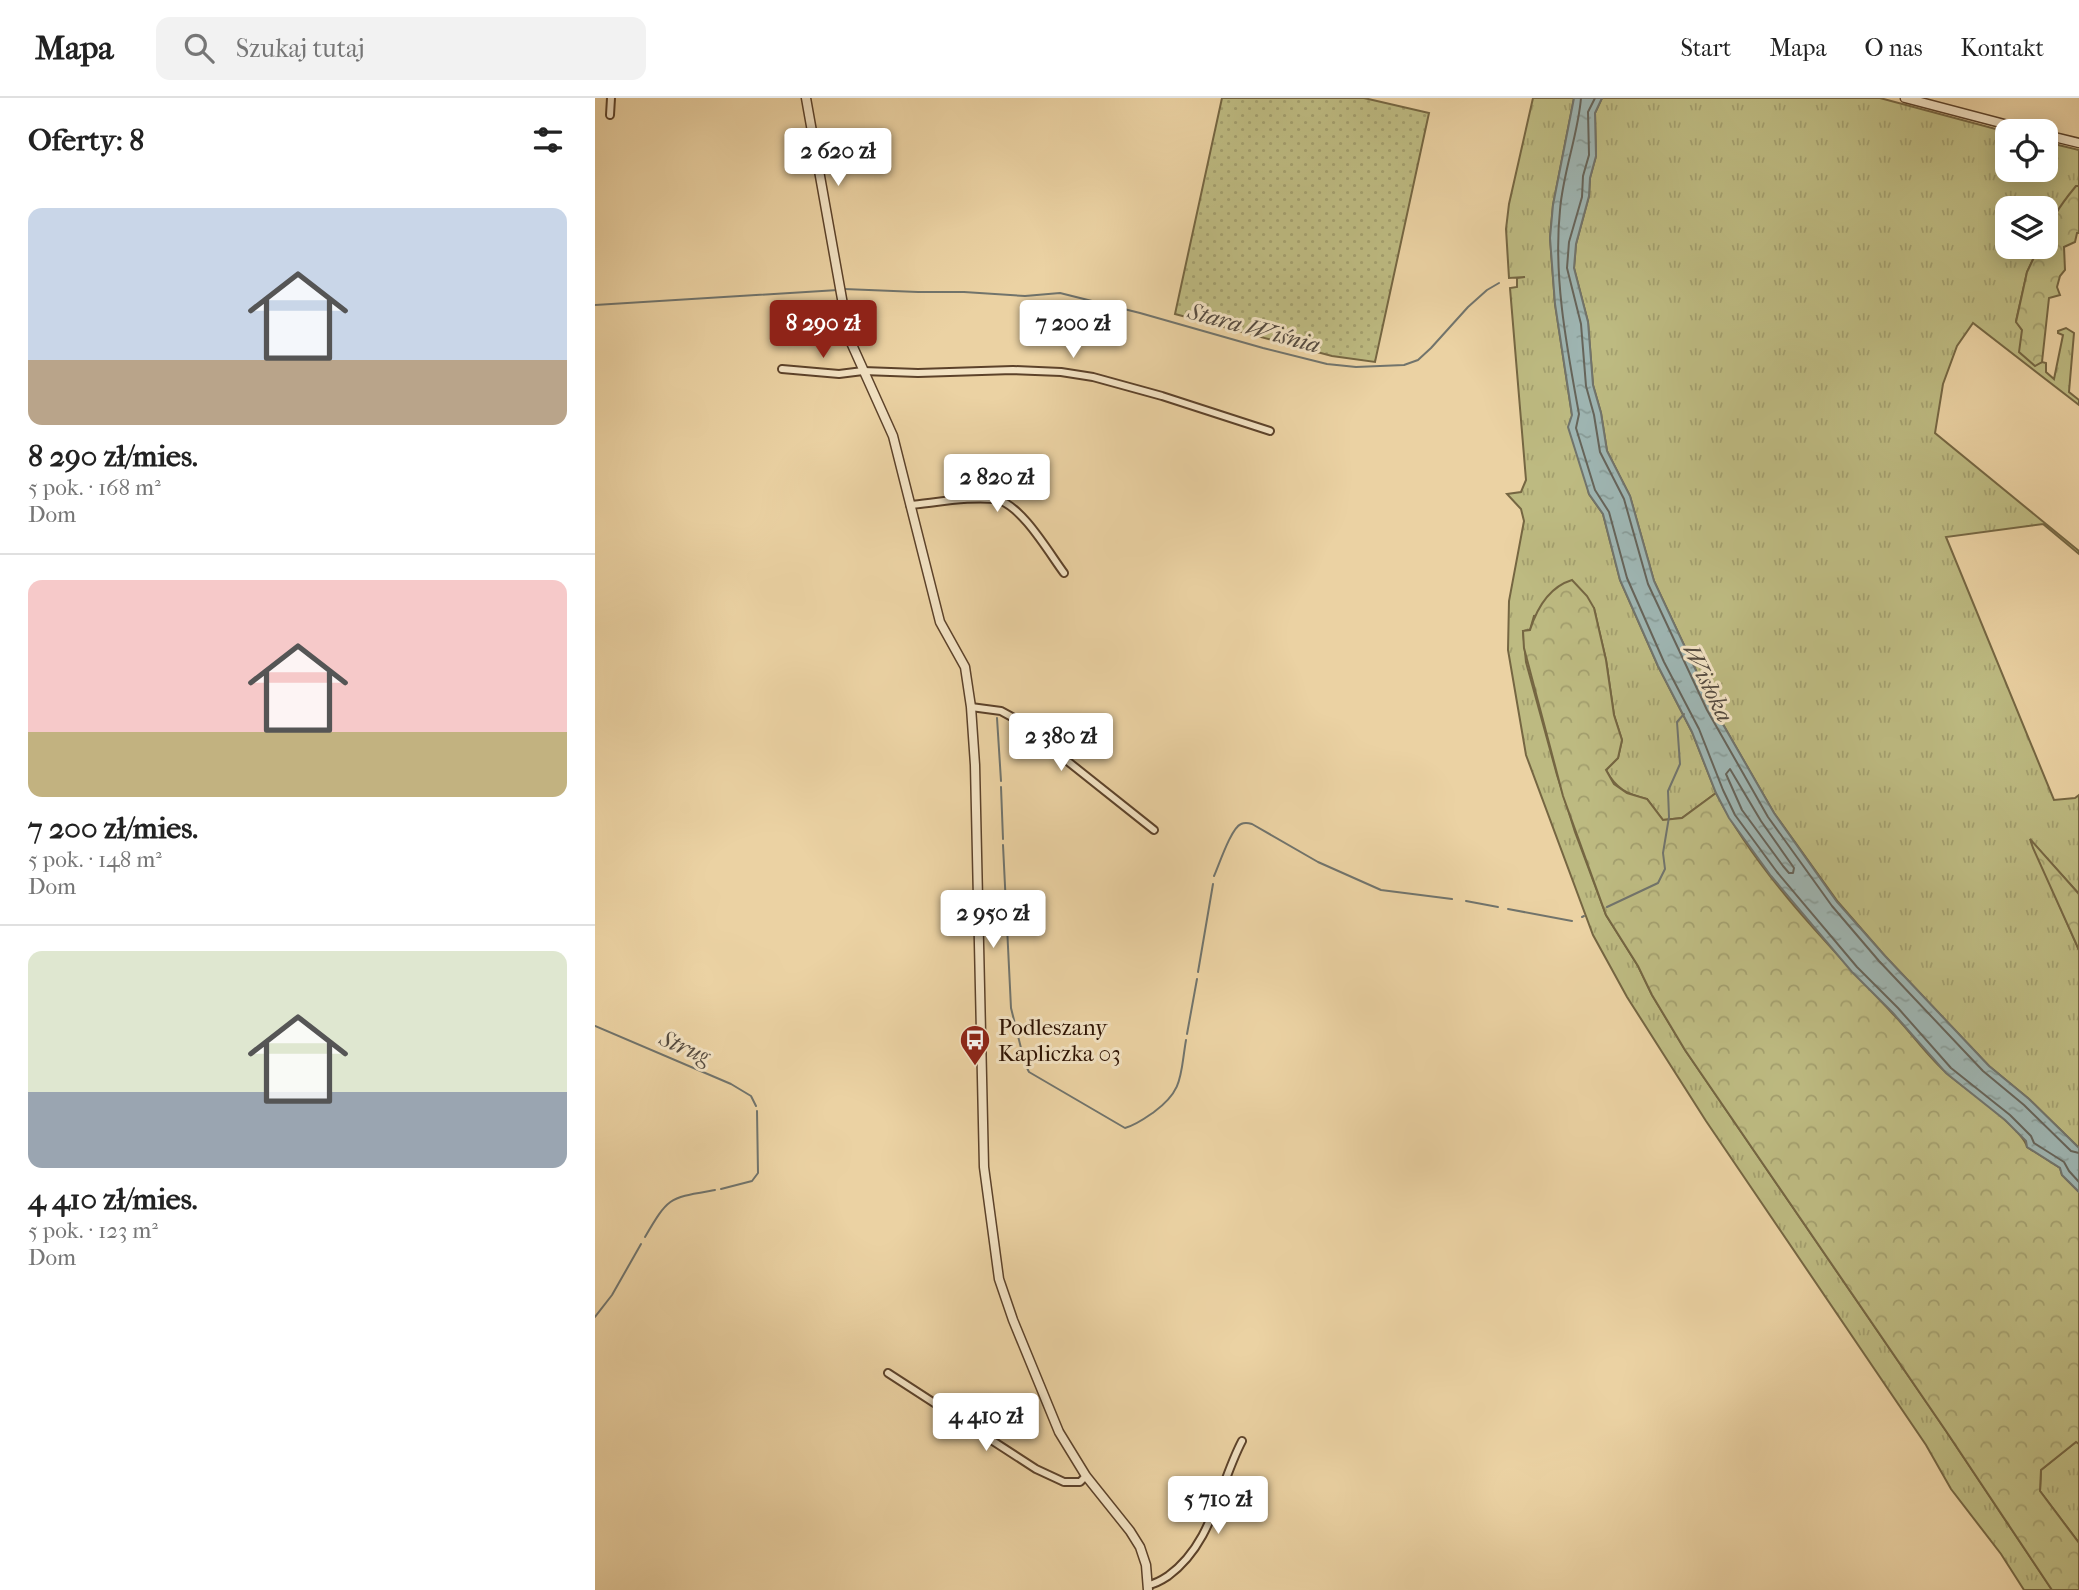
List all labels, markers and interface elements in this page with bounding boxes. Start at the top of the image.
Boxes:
search box [156,17,646,80]
text: Mapa [35,29,114,68]
icon: search [180,29,218,67]
text: Szukaj tutaj [236,33,365,64]
text: Start [1680,34,1731,62]
text: Mapa [1769,34,1827,62]
text: O nas [1865,34,1923,62]
text: Kontakt [1961,34,2044,62]
map controls [1995,119,2058,259]
button: locate [1995,119,2058,182]
icon: filters [529,121,567,159]
text: Oferty: 8 [28,123,144,158]
pin: 2 620 zł [766,129,910,188]
text: 2 620 zł [800,137,876,164]
button: layers [1995,196,2058,259]
icon: home [235,253,361,379]
water label: Stara Wiśnia [1184,297,1323,359]
pin: 8 290 zł [751,300,895,360]
pin: 7 200 zł [1001,300,1145,360]
text: 8 290 zł [786,309,860,336]
text: 7 200 zł [1036,309,1110,336]
text: 8 290 zł/mies. [28,439,198,474]
pin: 2 820 zł [925,454,1069,514]
text: 2 820 zł [960,463,1034,490]
text: 5 pok. · 168 m² [28,474,161,501]
text: Dom [28,501,76,528]
icon: home [235,625,361,751]
water label: Wisłoka [1677,639,1739,727]
pin: 2 380 zł [989,714,1133,773]
text: 2 380 zł [1025,722,1097,749]
text: 7 200 zł/mies. [28,811,198,846]
text: 5 pok. · 148 m² [28,846,162,873]
text: Dom [28,873,76,900]
pin: 2 950 zł [921,890,1065,950]
text: 2 950 zł [957,899,1029,926]
icon: home [235,996,361,1122]
place label: Podleszany Kapliczka 03 [998,1014,1121,1067]
water label: Strug [654,1023,715,1070]
bus stop icon: Podleszany Kapliczka 03 [958,1023,992,1067]
text: 4 410 zł/mies. [28,1182,198,1217]
text: 5 pok. · 123 m² [28,1217,158,1244]
text: Dom [28,1244,76,1271]
pin: 4 410 zł [914,1394,1058,1453]
text: 4 410 zł [949,1402,1023,1429]
pin: 5 710 zł [1146,1476,1290,1536]
text: 5 710 zł [1184,1485,1252,1512]

